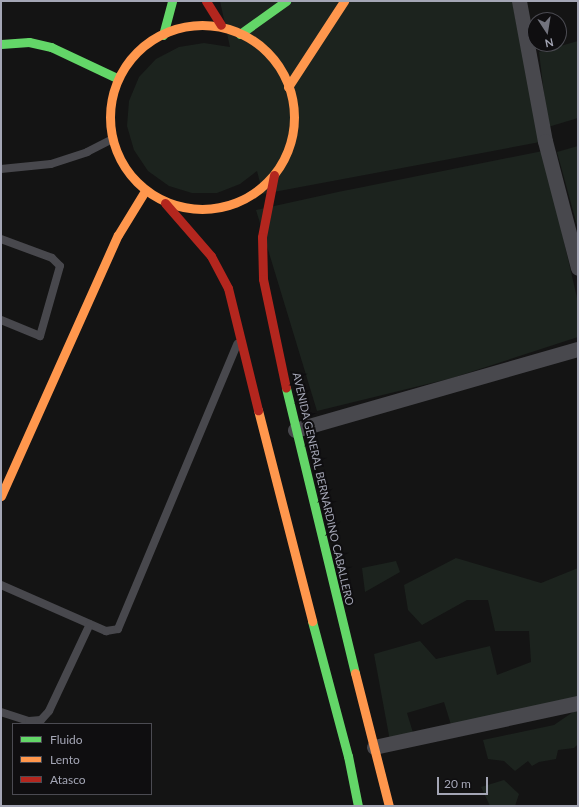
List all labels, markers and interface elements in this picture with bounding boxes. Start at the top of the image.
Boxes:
north arrow [527,12,567,52]
text: N [544,36,555,50]
street label: AVENIDA GENERAL BERNARDINO CABALLERO [290,371,356,607]
legend [12,723,152,795]
text: Fluido [50,732,83,747]
text: Lento [50,752,80,767]
scale bar [439,769,490,795]
text: Atasco [50,772,86,787]
text: 20 m [444,776,471,791]

